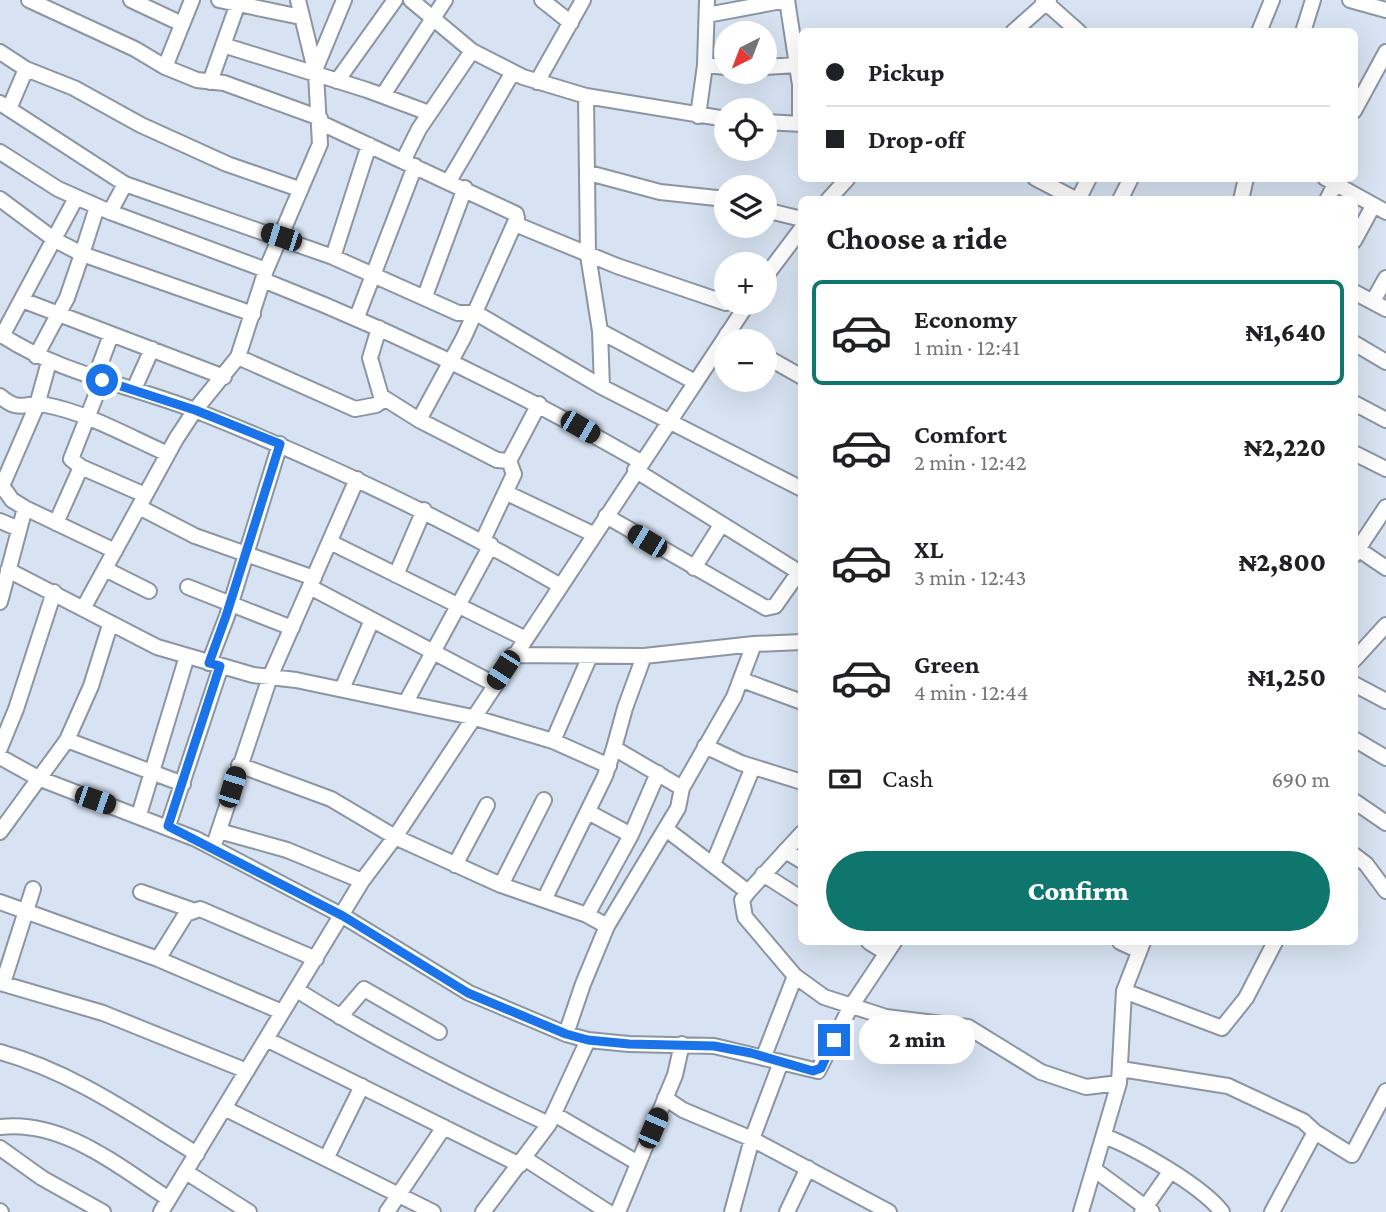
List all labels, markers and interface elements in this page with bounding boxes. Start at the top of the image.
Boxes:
north arrow [714,21,777,84]
map controls [714,21,777,392]
text: Pickup [868,58,945,87]
button: locate [714,98,777,161]
text: Drop-off [868,125,965,154]
button: layers [714,175,777,238]
text: Choose a ride [826,220,1007,256]
car [258,221,305,253]
button: + [714,252,777,315]
icon: car [830,301,893,364]
text: Economy [914,305,1017,334]
text: ₦1,640 [1245,318,1326,347]
button: − [714,329,777,392]
text: 1 min · 12:41 [914,334,1020,360]
route start [86,364,118,396]
car [557,407,604,447]
icon: car [830,416,893,479]
text: Comfort [914,420,1007,449]
text: ₦2,220 [1244,433,1326,462]
text: 2 min · 12:42 [914,449,1027,475]
car [624,521,671,561]
icon: car [830,531,893,594]
text: XL [914,535,943,564]
text: ₦2,800 [1239,548,1326,577]
text: 3 min · 12:43 [914,564,1027,590]
icon: car [830,646,893,709]
car [483,647,524,693]
text: Green [914,650,980,679]
text: ₦1,250 [1247,663,1326,692]
text: 4 min · 12:44 [914,679,1028,705]
icon: cash [826,760,864,798]
car [216,764,249,810]
text: Cash [882,764,933,793]
text: 690 m [1271,766,1330,792]
car [72,783,119,817]
button: Confirm [826,851,1330,931]
callout: 2 min [858,1016,974,1064]
route end [818,1024,850,1056]
text: 2 min [889,1026,945,1052]
car [636,1105,671,1151]

